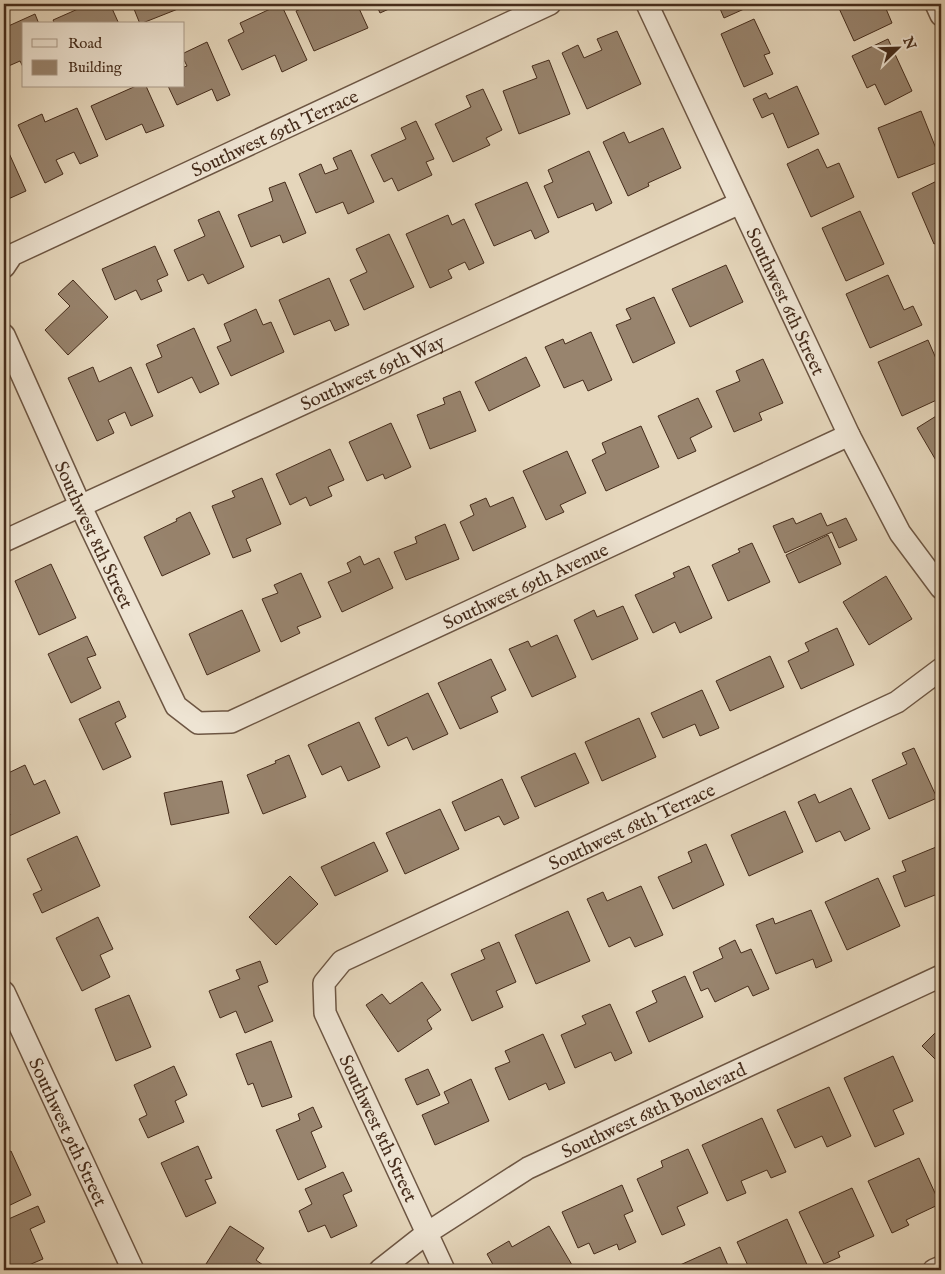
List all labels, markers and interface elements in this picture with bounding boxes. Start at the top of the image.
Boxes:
legend [22,22,185,88]
north arrow [872,22,922,72]
text: N [898,33,920,52]
text: Road [68,34,103,53]
text: Building [68,58,123,77]
street label: Southwest 69th Terrace [188,85,363,184]
street label: Southwest 6th Street [739,224,830,380]
street label: Southwest 69th Way [297,330,449,417]
street label: Southwest 8th Street [48,458,138,613]
street label: Southwest 69th Avenue [439,538,613,636]
street label: Southwest 68th Terrace [545,779,720,877]
street label: Southwest 8th Street [332,1051,422,1207]
street label: Southwest 9th Street [22,1054,112,1211]
street label: Southwest 68th Boulevard [558,1058,751,1165]

